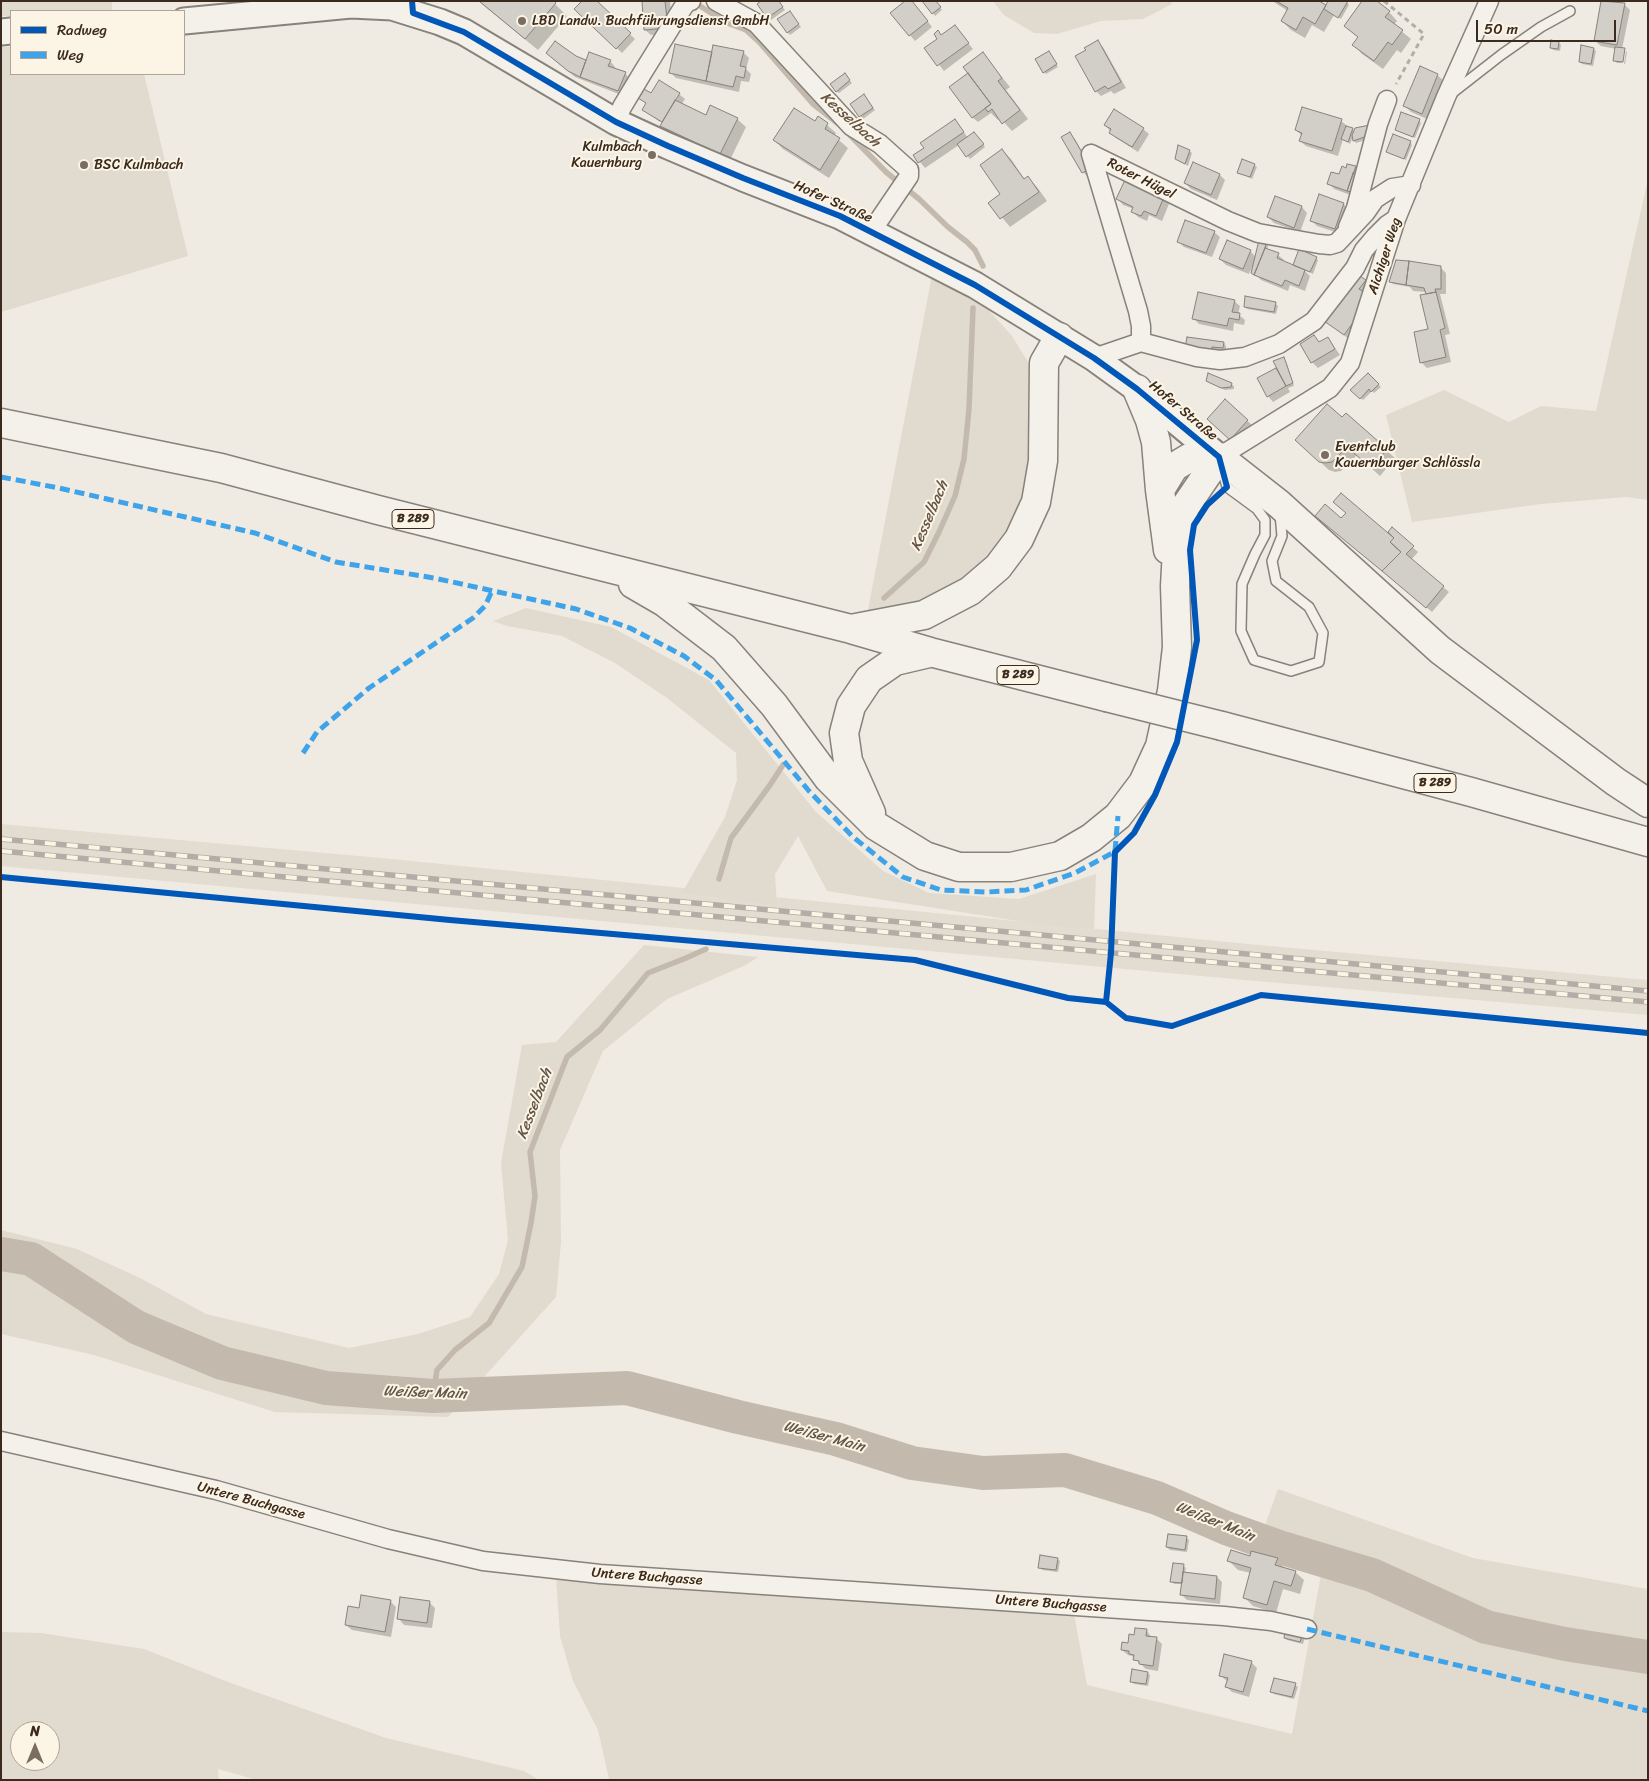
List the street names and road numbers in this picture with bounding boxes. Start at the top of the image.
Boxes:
street label: Roter Hügel [1104,155,1178,203]
street label: Hofer Straße [791,177,875,227]
street label: Aichiger Weg [1365,216,1405,296]
street label: Hofer Straße [1145,377,1221,445]
road number: B 289 [392,509,434,528]
road number: B 289 [997,666,1039,684]
road number: B 289 [1414,774,1456,792]
street label: Untere Buchgasse [195,1479,307,1523]
street label: Untere Buchgasse [591,1565,703,1589]
street label: Untere Buchgasse [995,1592,1107,1616]

